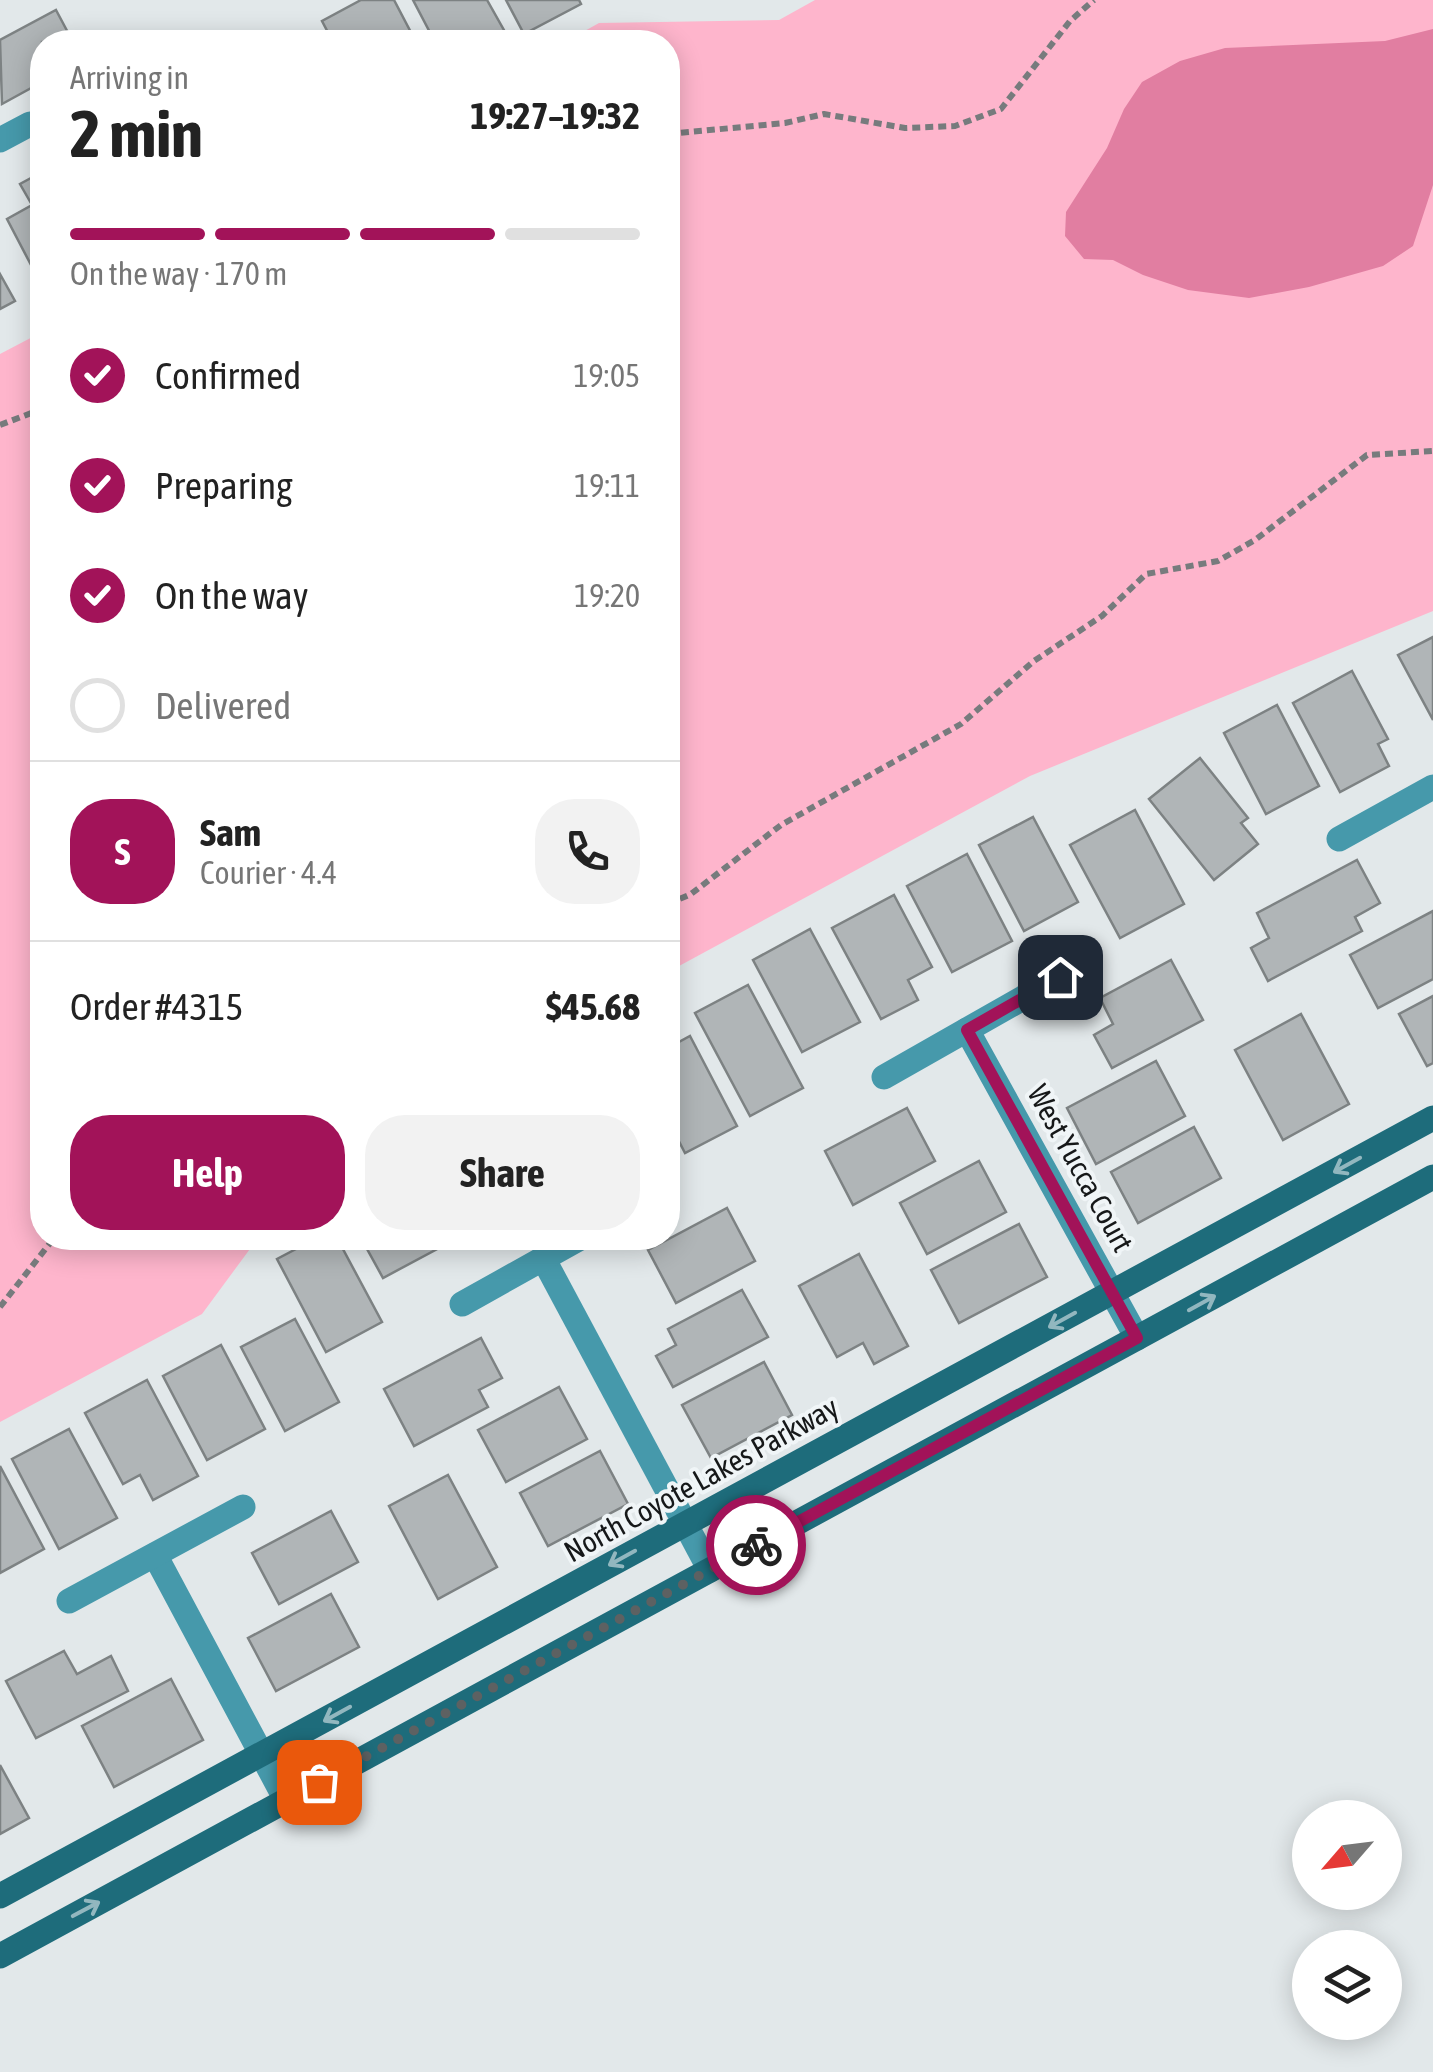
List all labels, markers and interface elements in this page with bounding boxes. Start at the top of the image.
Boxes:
text: Arriving in [70,59,189,96]
text: 19:27–19:32 [470,94,640,137]
text: 2 min [70,96,203,171]
text: On the way · 170 m [70,255,287,292]
icon: check [70,348,125,403]
text: Confirmed [155,354,301,397]
text: 19:05 [574,357,640,394]
icon: check [70,458,125,513]
text: Preparing [155,464,293,507]
text: 19:11 [574,467,640,504]
icon: check [70,568,125,623]
text: On the way [155,574,308,617]
text: 19:20 [574,577,640,614]
text: Delivered [155,684,291,727]
button: phone [535,799,640,904]
text: Sam [200,811,261,854]
text: S [115,830,130,873]
text: Courier · 4.4 [200,854,337,891]
pin [1018,935,1103,1020]
icon: home [1033,950,1088,1005]
text: Order #4315 [70,985,243,1028]
text: $45.68 [546,985,640,1028]
street label: West Yucca Court [1021,1079,1141,1257]
button: Help [70,1115,345,1230]
button: Share [365,1115,640,1230]
one-way arrow [1333,1155,1363,1175]
one-way arrow [1186,1293,1216,1312]
one-way arrow [1047,1310,1077,1330]
street label: North Coyote Lakes Parkway [558,1390,844,1568]
courier [706,1495,806,1595]
icon: bike [729,1518,784,1573]
one-way arrow [608,1549,638,1569]
one-way arrow [322,1704,352,1724]
pin [277,1740,362,1825]
icon: bag [292,1755,347,1810]
north arrow [1292,1800,1402,1910]
map controls [1292,1800,1402,2040]
one-way arrow [70,1899,100,1918]
button: layers [1292,1930,1402,2040]

